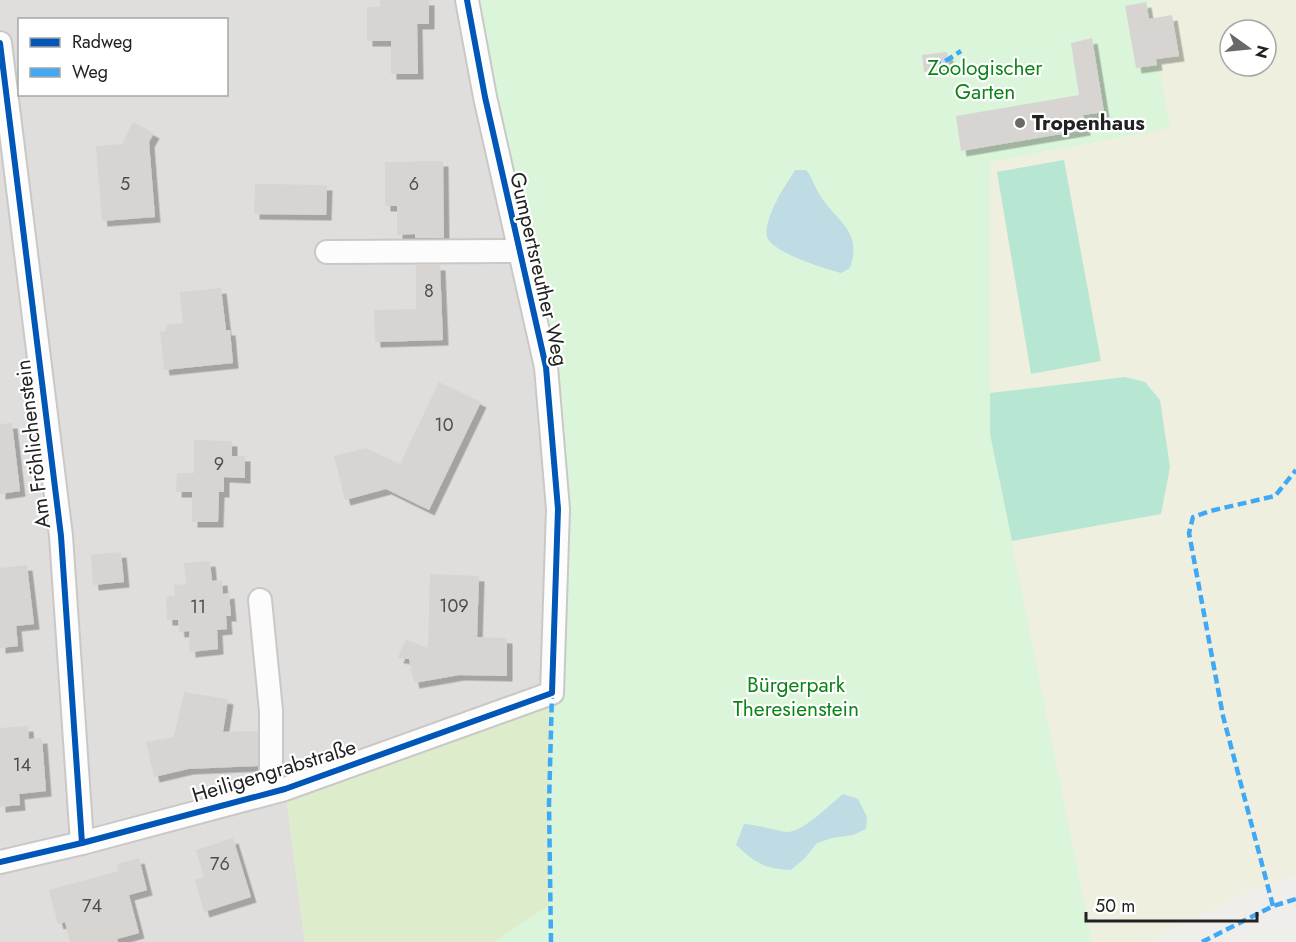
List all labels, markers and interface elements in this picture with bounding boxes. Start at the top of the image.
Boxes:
legend [18,18,228,96]
north arrow [1218,18,1278,78]
text: Radweg [72,29,133,55]
text: N [1249,43,1275,61]
park label: Zoologischer Garten [927,53,1043,107]
text: Weg [72,59,108,85]
place label: Tropenhaus [1032,108,1145,138]
marker: Tropenhaus [1013,116,1027,130]
street label: Gumpertsreuther Weg [502,169,576,369]
house number: 5 [120,171,130,197]
house number: 6 [409,171,419,197]
house number: 8 [424,278,434,304]
street label: Am Fröhlichenstein [8,358,58,530]
house number: 10 [435,412,454,438]
house number: 9 [214,451,224,477]
house number: 109 [439,593,469,619]
house number: 11 [190,594,206,620]
park label: Bürgerpark Theresienstein [733,670,859,724]
street label: Heiligengrabstraße [188,732,360,810]
house number: 14 [13,752,31,778]
house number: 76 [210,851,230,877]
scale bar [1086,885,1257,923]
house number: 74 [82,893,102,919]
text: 50 m [1095,893,1135,919]

